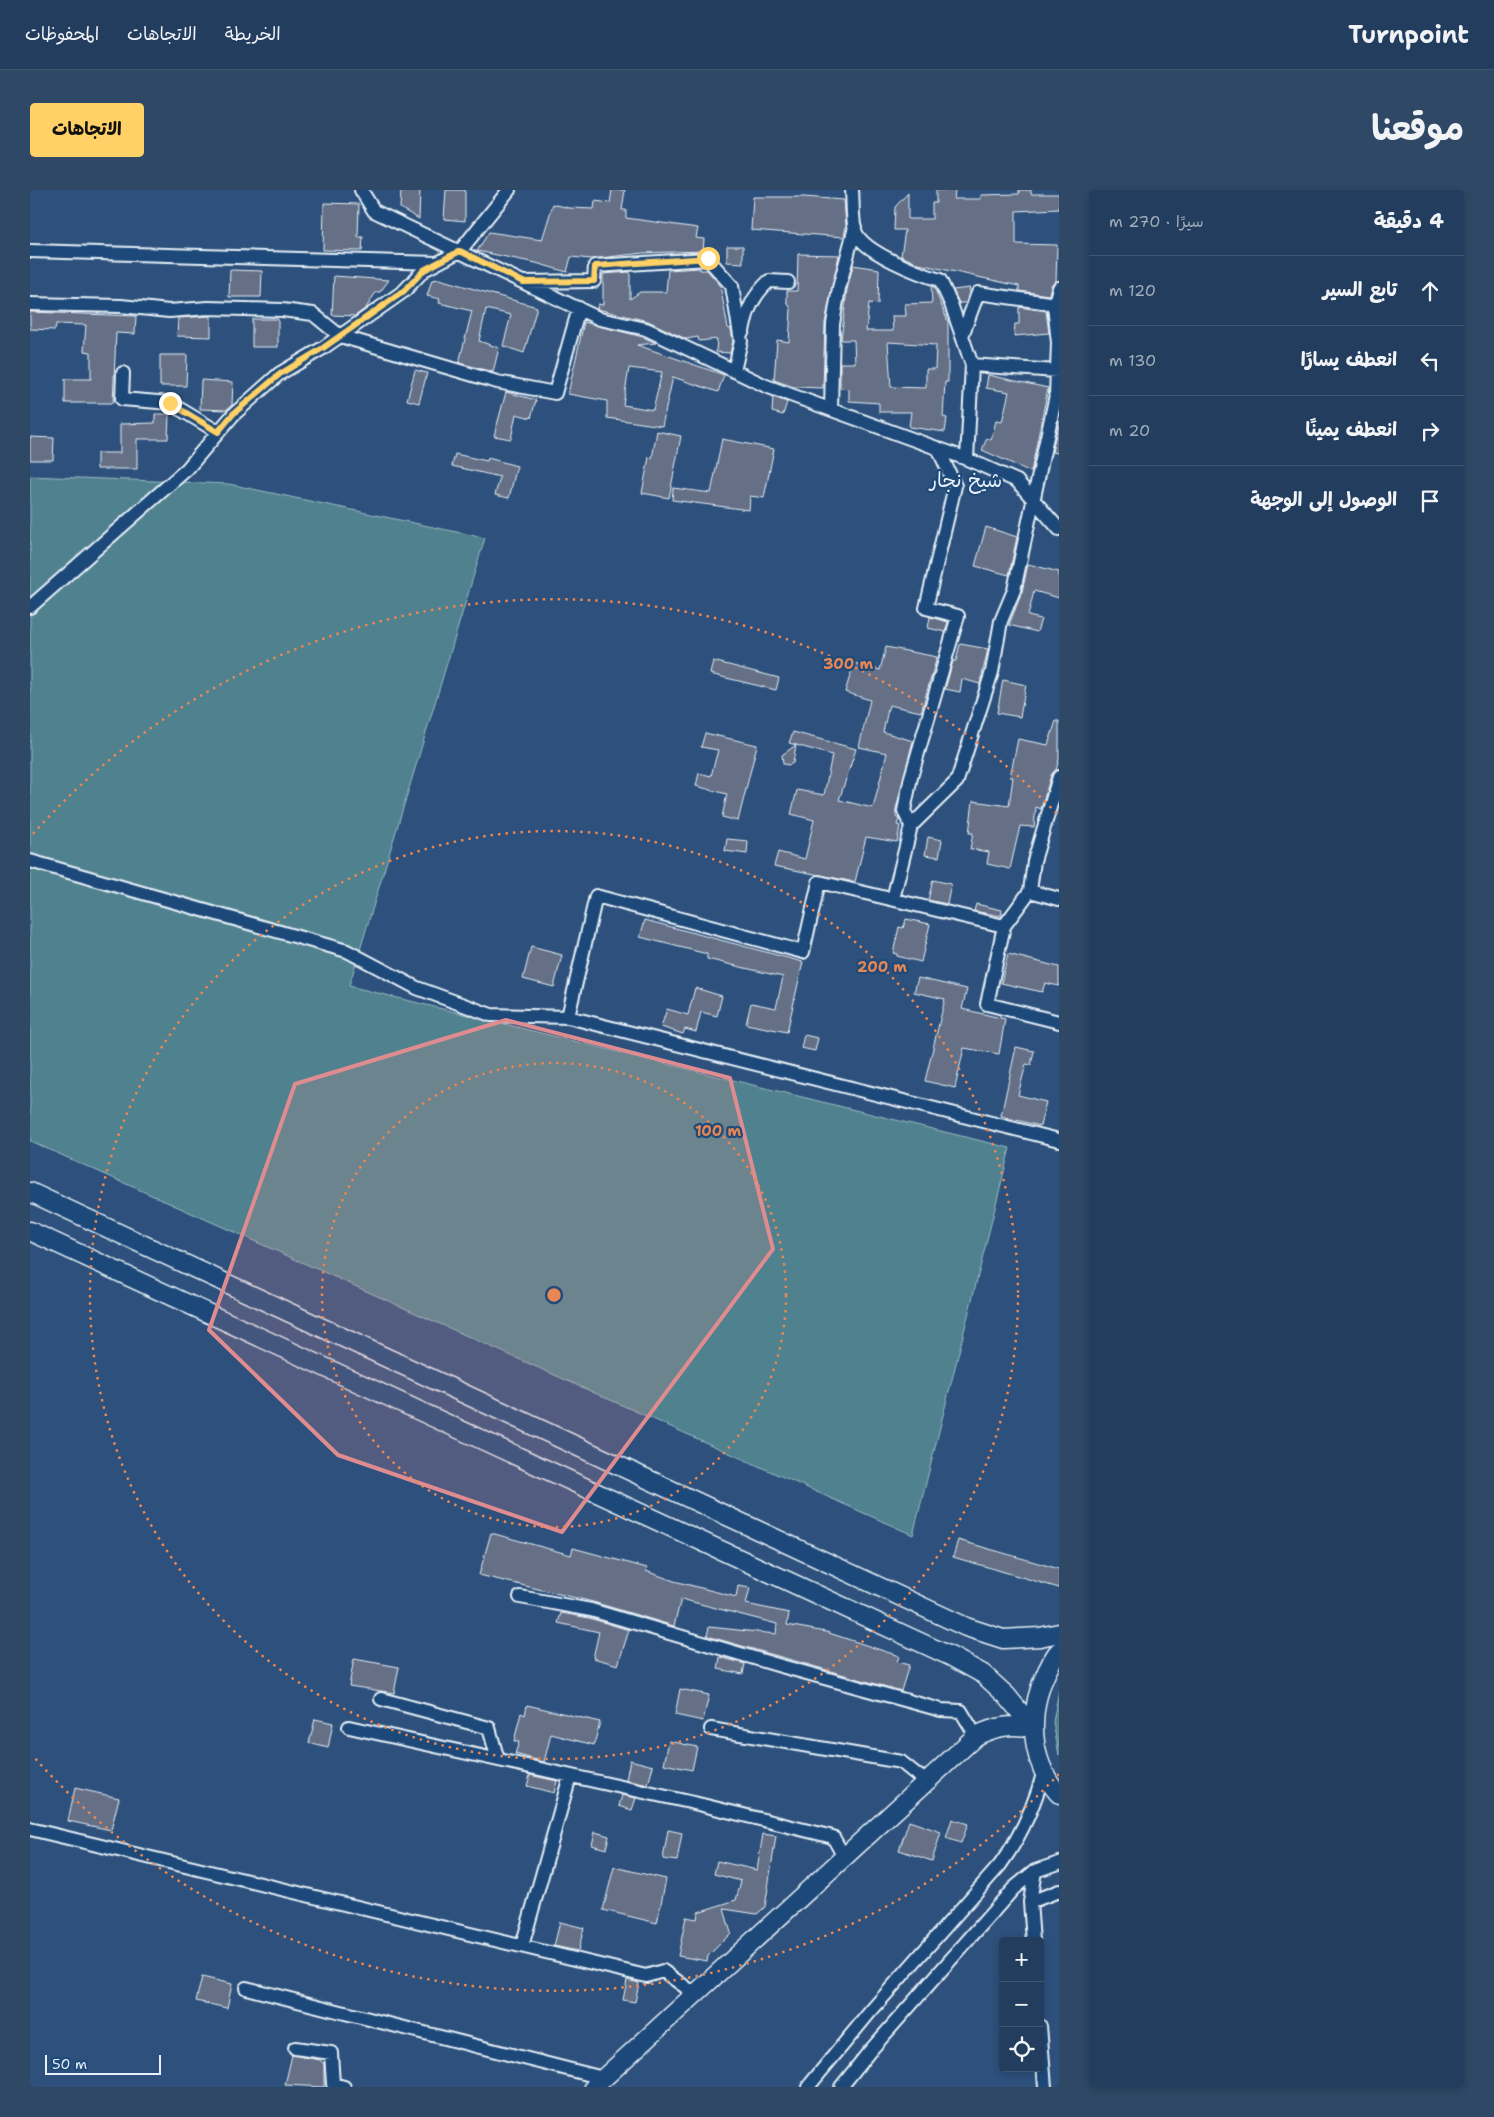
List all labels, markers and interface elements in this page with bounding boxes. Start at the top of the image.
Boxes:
text: Turnpoint [1348,19,1469,51]
text: المحفوظات [25,22,99,46]
text: الاتجاهات [127,22,197,46]
text: الخريطة [225,22,281,46]
button: الاتجاهات [30,103,144,157]
text: موقعنا [1371,104,1464,151]
text: 4 دقيقة [1374,207,1444,235]
text: سيرًا · 270 m [1109,211,1204,232]
route start [697,247,720,270]
text: تابع السير [1323,277,1397,302]
icon: ahead [1416,277,1444,305]
text: 120 m [1109,280,1156,301]
text: انعطف يسارًا [1301,347,1397,372]
icon: left [1416,347,1444,375]
text: 130 m [1109,350,1156,371]
route end [159,392,182,415]
text: انعطف يمينًا [1306,417,1397,442]
icon: right [1416,417,1444,445]
text: 20 m [1109,420,1150,441]
district label: شيخ نجار [928,467,1002,494]
text: الوصول إلى الوجهة [1250,487,1397,512]
icon: arrive [1416,487,1444,515]
text: 300 m [823,654,873,674]
text: 200 m [857,957,907,977]
text: 100 m [695,1121,741,1141]
centre of rings [545,1286,563,1304]
map controls [999,1937,1044,2072]
button: + [999,1937,1044,1982]
button: − [999,1982,1044,2027]
button: locate [999,2027,1044,2072]
scale bar [45,2052,161,2075]
text: 50 m [52,2055,87,2073]

